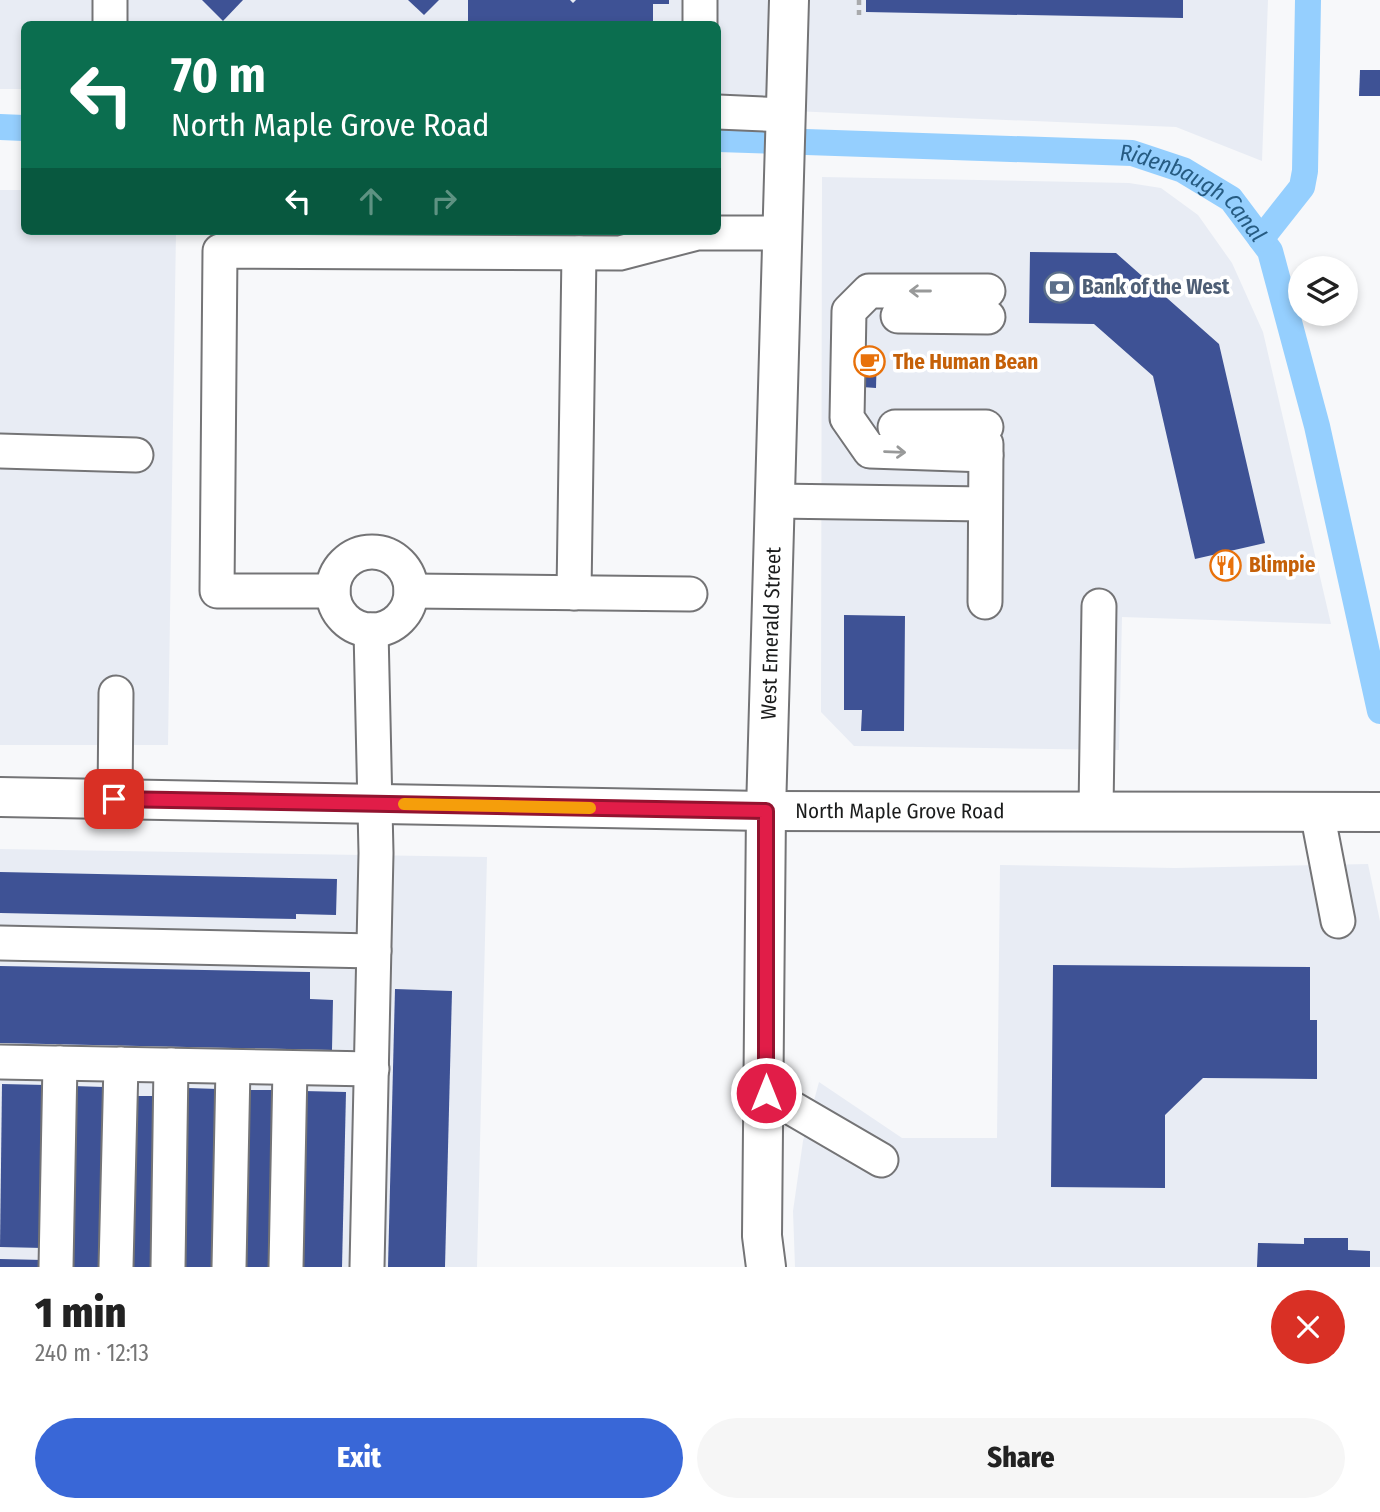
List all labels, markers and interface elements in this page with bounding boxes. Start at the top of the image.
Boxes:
text: 70 m [171,46,266,105]
icon: left [56,49,147,140]
text: North Maple Grove Road [171,106,489,144]
water label: Ridenbaugh Canal [1119,139,1272,247]
icon: left [279,182,317,220]
icon: ahead [352,182,390,220]
icon: right [425,182,463,220]
map controls [1288,256,1358,326]
button: layers [1288,256,1358,326]
bank icon: Bank of the West [1042,270,1076,304]
place label: Bank of the West [1082,274,1230,300]
one-way arrow [909,284,932,298]
cafe icon: The Human Bean [853,345,887,379]
place label: The Human Bean [893,349,1038,375]
one-way arrow [883,445,906,458]
street label: West Emerald Street [756,546,786,720]
restaurant icon: Blimpie [1209,548,1243,582]
place label: Blimpie [1249,552,1316,578]
pin [84,769,144,829]
icon: arrive [95,780,133,818]
street label: North Maple Grove Road [795,798,1004,824]
position arrow [729,1056,803,1130]
text: 1 min [35,1288,126,1338]
button: close [1271,1290,1345,1364]
text: 240 m · 12:13 [35,1339,149,1367]
button: Exit [35,1418,683,1498]
button: Share [697,1418,1345,1498]

